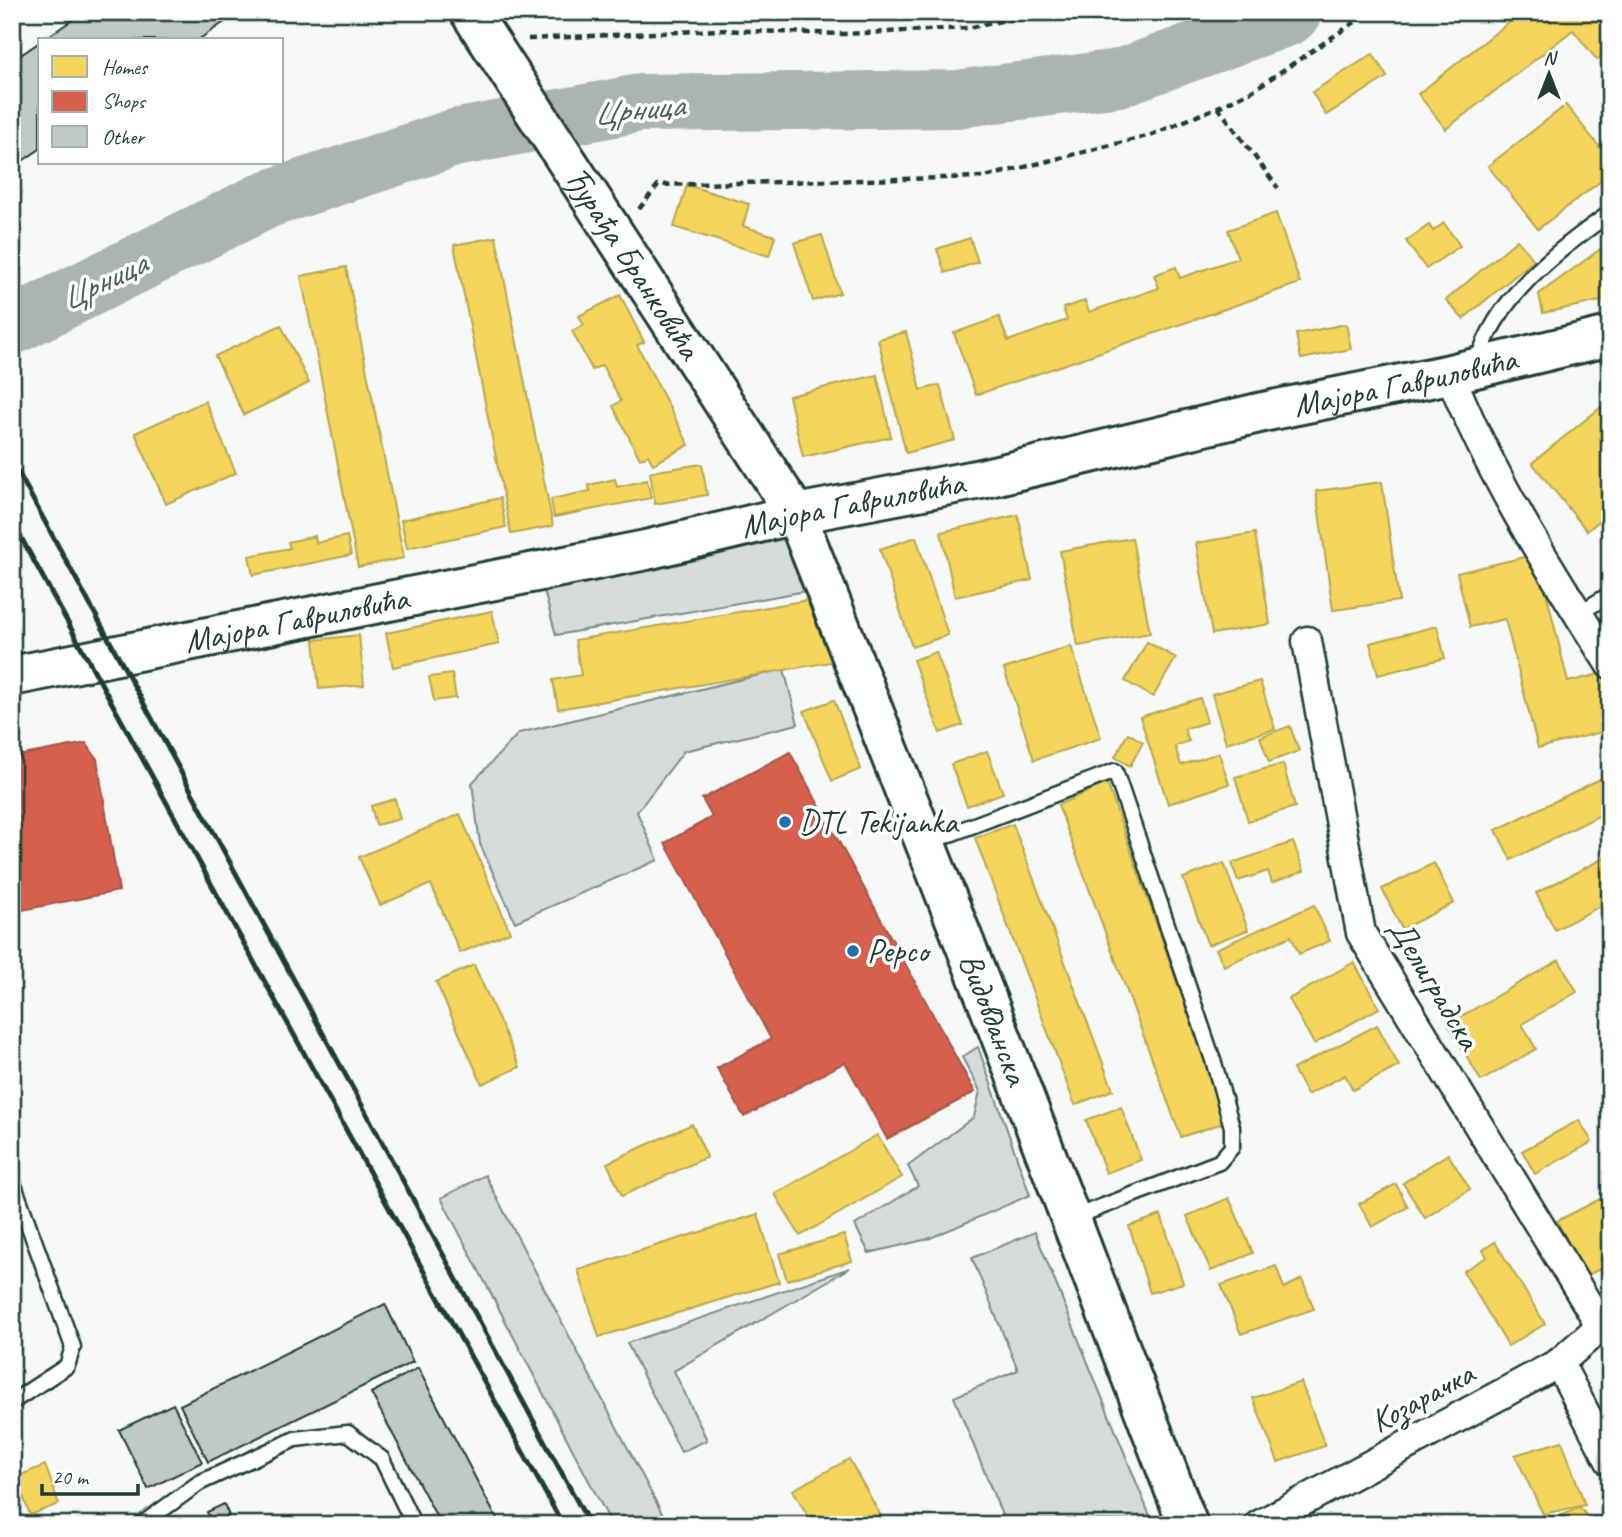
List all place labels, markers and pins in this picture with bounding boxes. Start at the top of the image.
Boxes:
place label: DTL Tekijanka [799,801,960,843]
marker: DTL Tekijanka [777,814,793,830]
place label: Pepco [867,930,931,972]
marker: Pepco [845,943,861,959]

